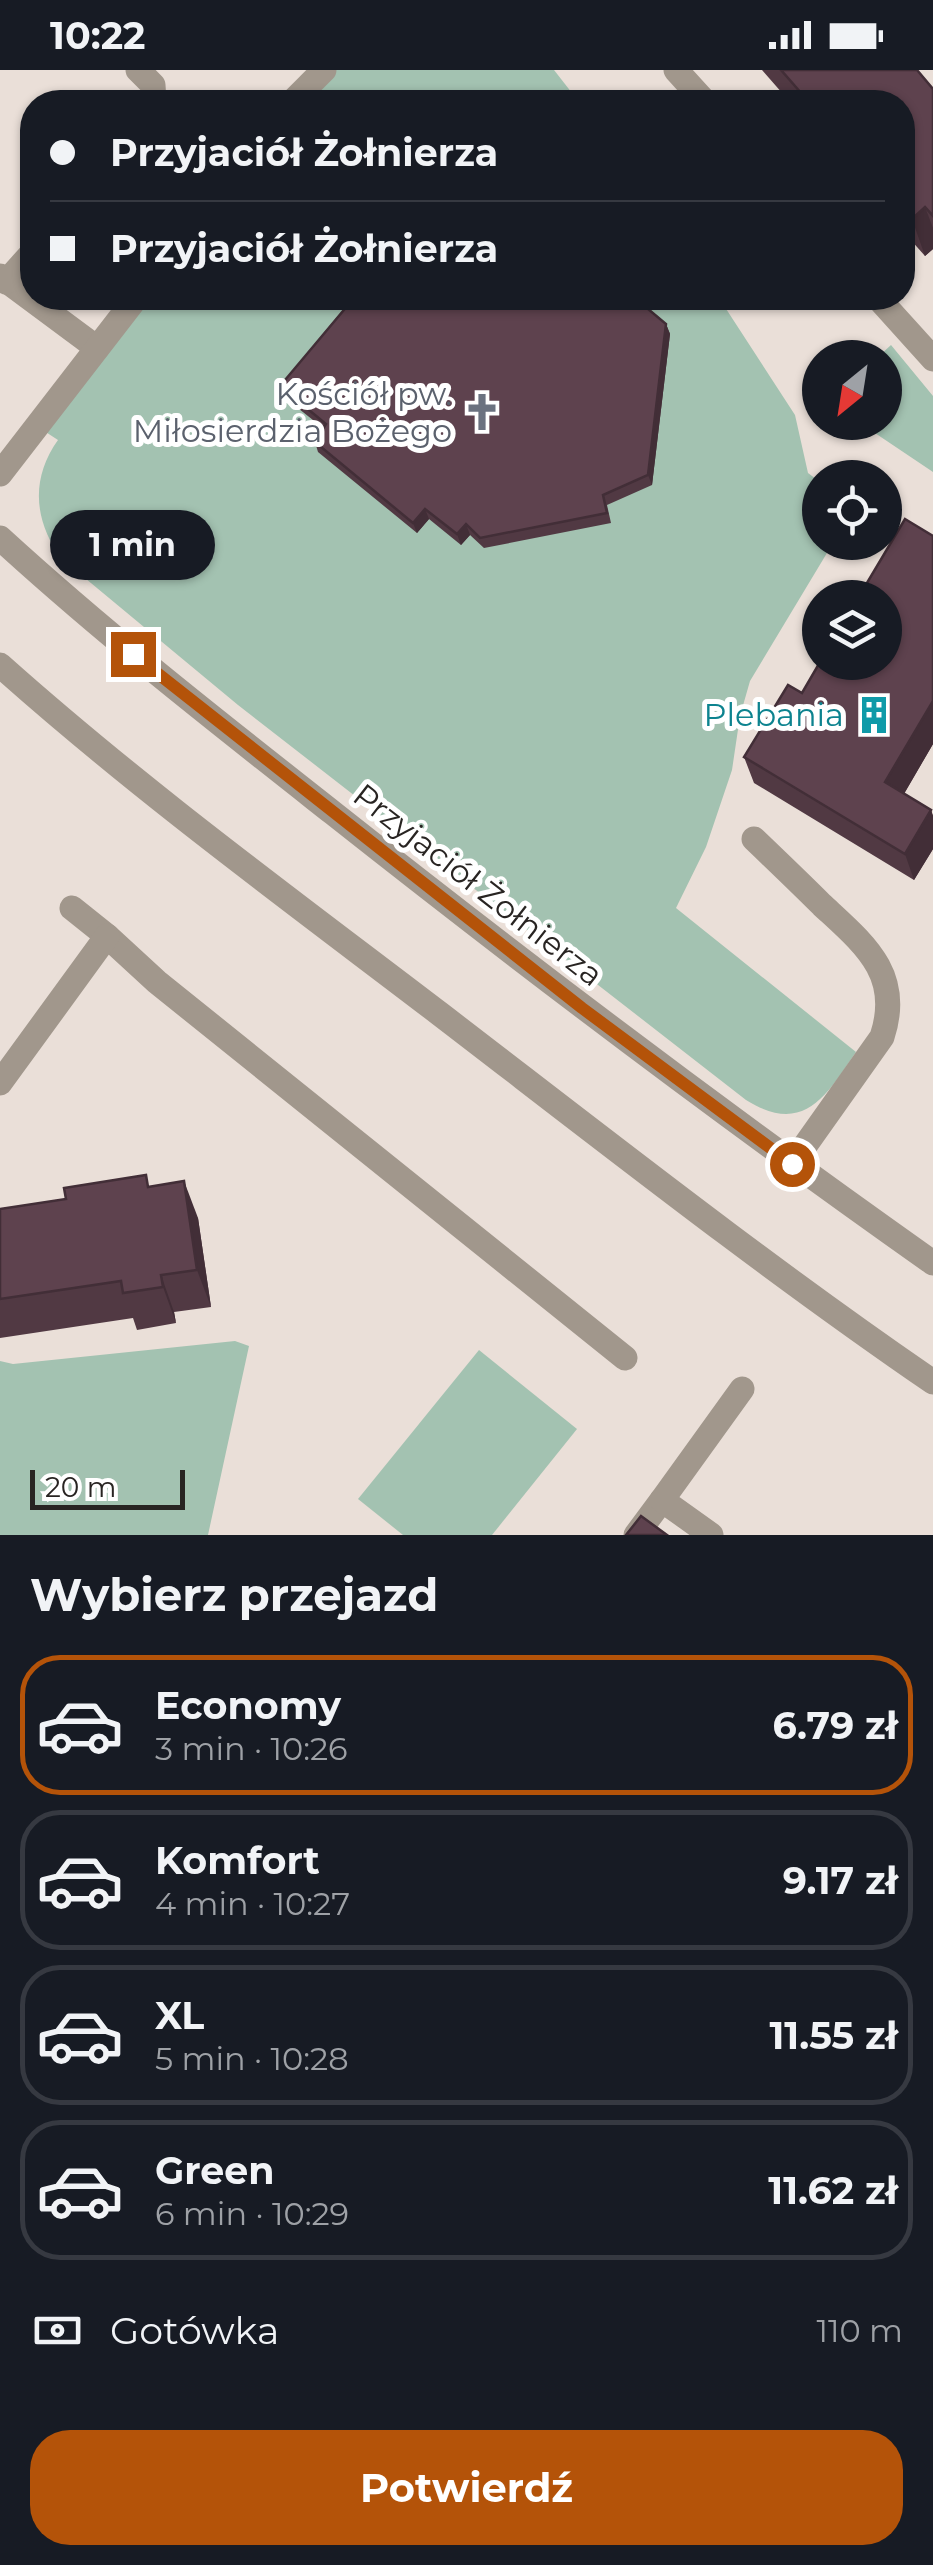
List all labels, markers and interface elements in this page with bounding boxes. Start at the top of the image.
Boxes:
text: 10:22 [50,12,146,59]
text: Przyjaciół Żołnierza [110,129,498,176]
text: Przyjaciół Żołnierza [110,225,498,272]
north arrow [802,340,902,440]
map controls [802,340,902,680]
place label: Kościół pw. Miłosierdzia Bożego [133,374,452,450]
church icon: Kościół pw. Miłosierdzia Bożego [461,391,503,433]
button: locate [802,460,902,560]
callout: 1 min [51,509,216,579]
text: 1 min [89,525,176,564]
button: layers [802,580,902,680]
route end [111,632,156,677]
building icon: Plebania [853,694,895,736]
place label: Plebania [704,695,844,734]
street label: Przyjaciół Żołnierza [346,775,611,994]
route start [770,1142,815,1187]
scale bar [30,1465,185,1510]
text: 20 m [45,1470,116,1504]
text: Wybierz przejazd [30,1567,438,1622]
icon: car [35,1680,125,1770]
text: Economy [155,1682,341,1729]
text: 6.79 zł [773,1702,898,1749]
text: 3 min · 10:26 [155,1729,348,1768]
icon: car [35,1835,125,1925]
text: Komfort [155,1837,320,1884]
text: 9.17 zł [783,1857,898,1904]
text: 4 min · 10:27 [155,1884,350,1923]
icon: car [35,1990,125,2080]
text: XL [155,1992,204,2039]
text: 11.55 zł [769,2012,898,2059]
text: 5 min · 10:28 [155,2039,349,2078]
icon: car [35,2145,125,2235]
text: Green [155,2147,275,2194]
text: 11.62 zł [768,2167,898,2214]
text: 6 min · 10:29 [155,2194,349,2233]
icon: cash [30,2303,85,2358]
text: Gotówka [110,2307,279,2354]
text: 110 m [816,2311,903,2350]
button: Potwierdź [30,2430,903,2545]

